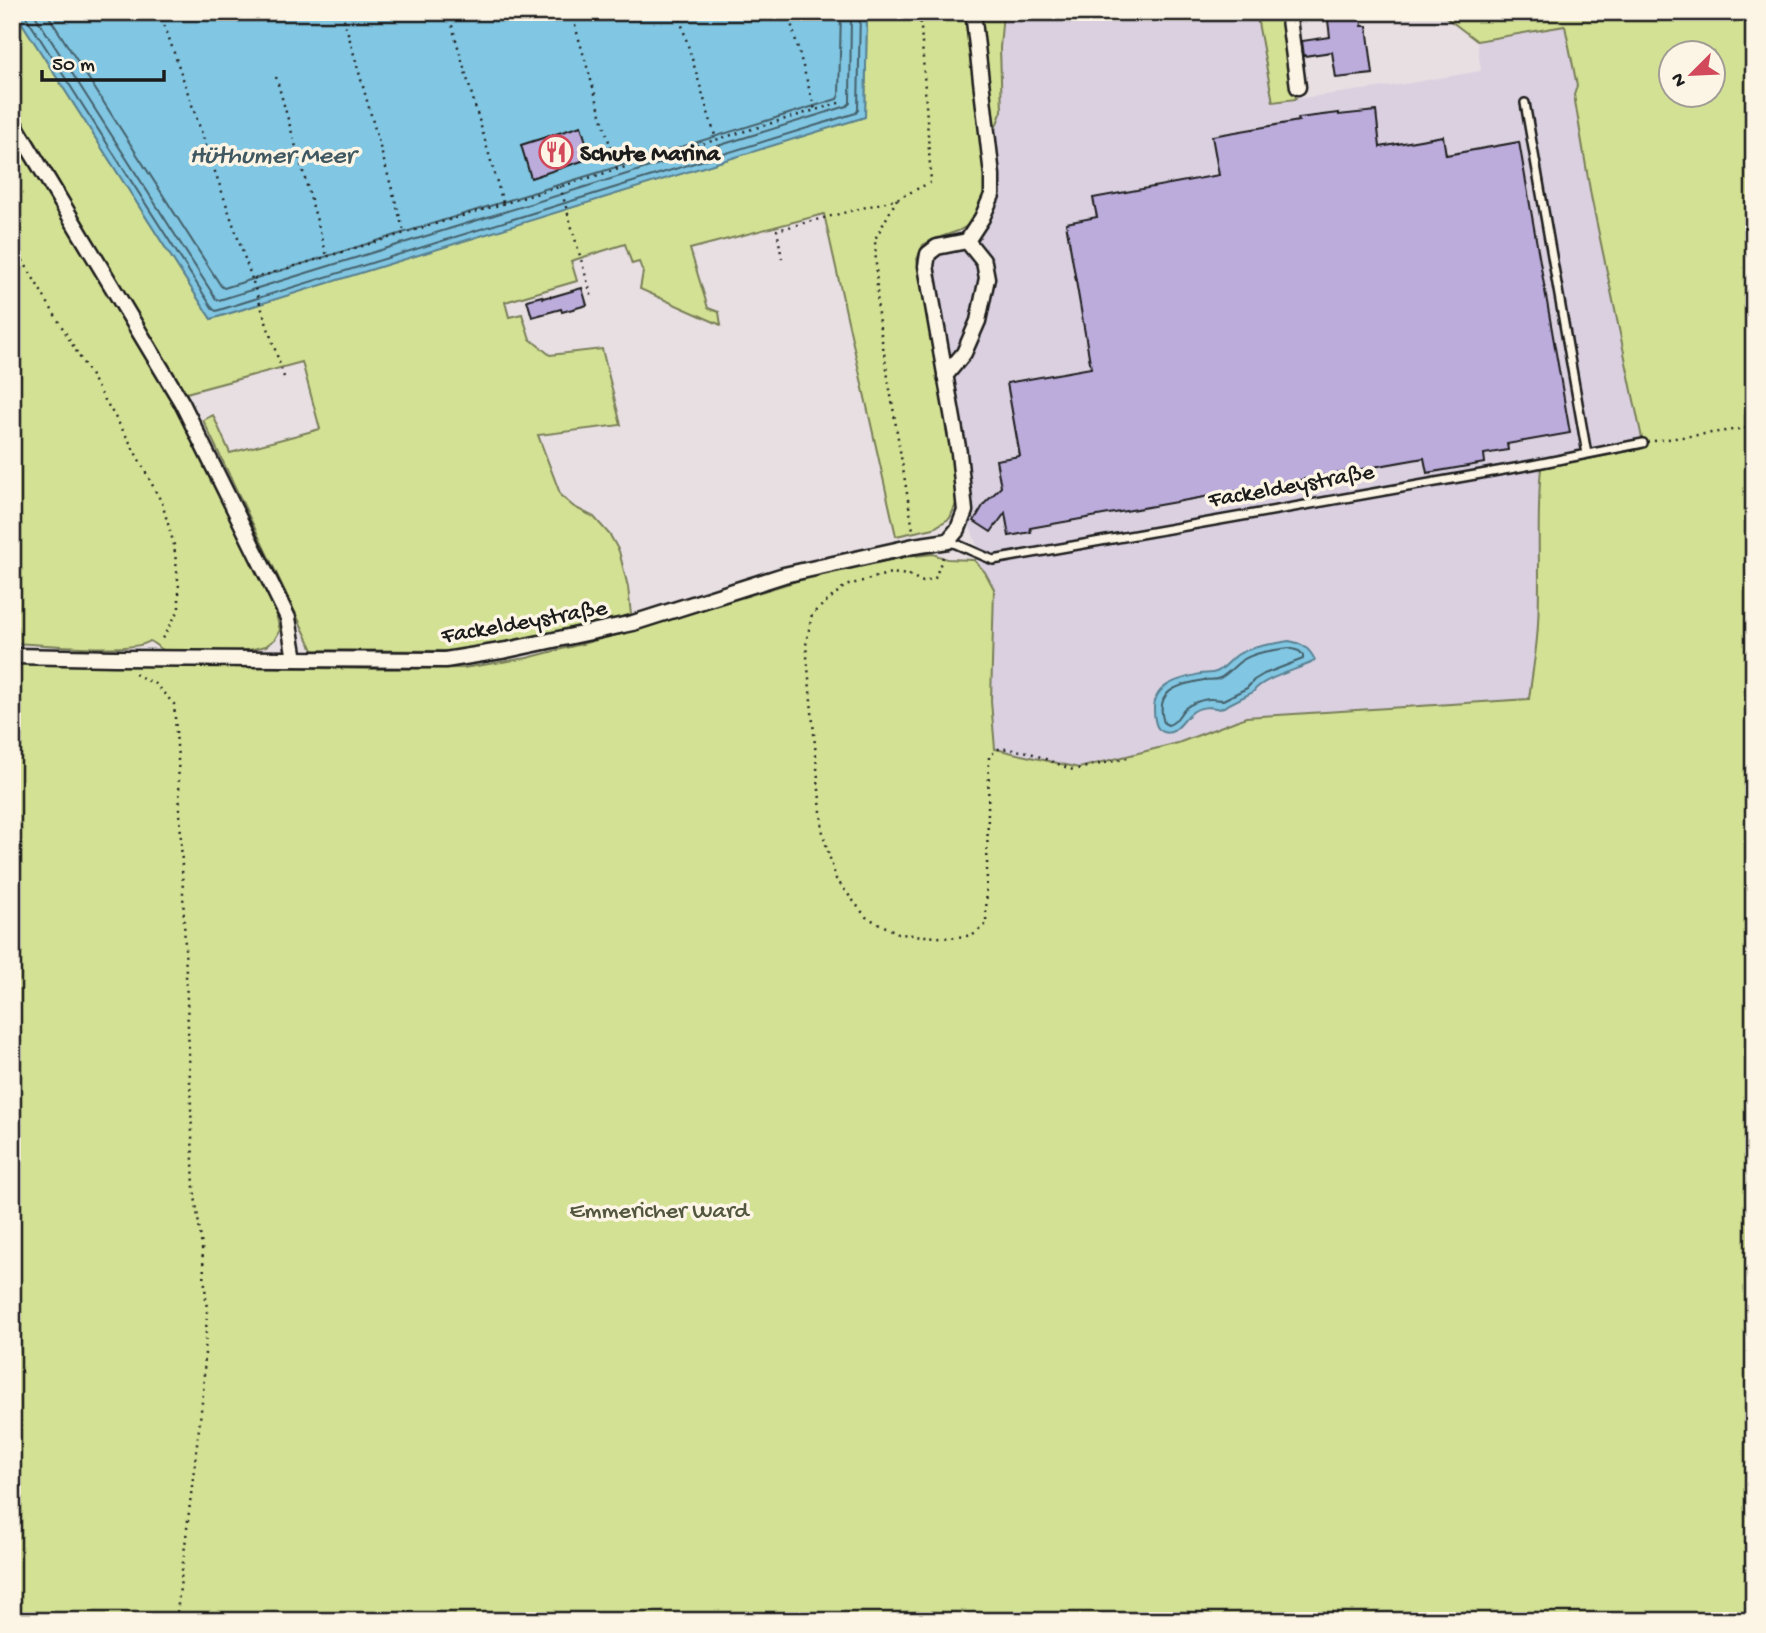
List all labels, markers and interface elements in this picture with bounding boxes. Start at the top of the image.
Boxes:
scale bar [42,38,164,82]
north arrow [1658,38,1728,108]
text: 50 m [52,54,95,79]
text: N [1667,69,1693,90]
restaurant icon: Schute Marina [537,133,575,171]
place label: Schute Marina [580,141,721,170]
water label: Hüthumer Meer [189,142,359,173]
street label: Fackeldeystraße [1205,458,1377,516]
street label: Fackeldeystraße [438,594,610,652]
park label: Emmericher Ward [569,1198,750,1227]

